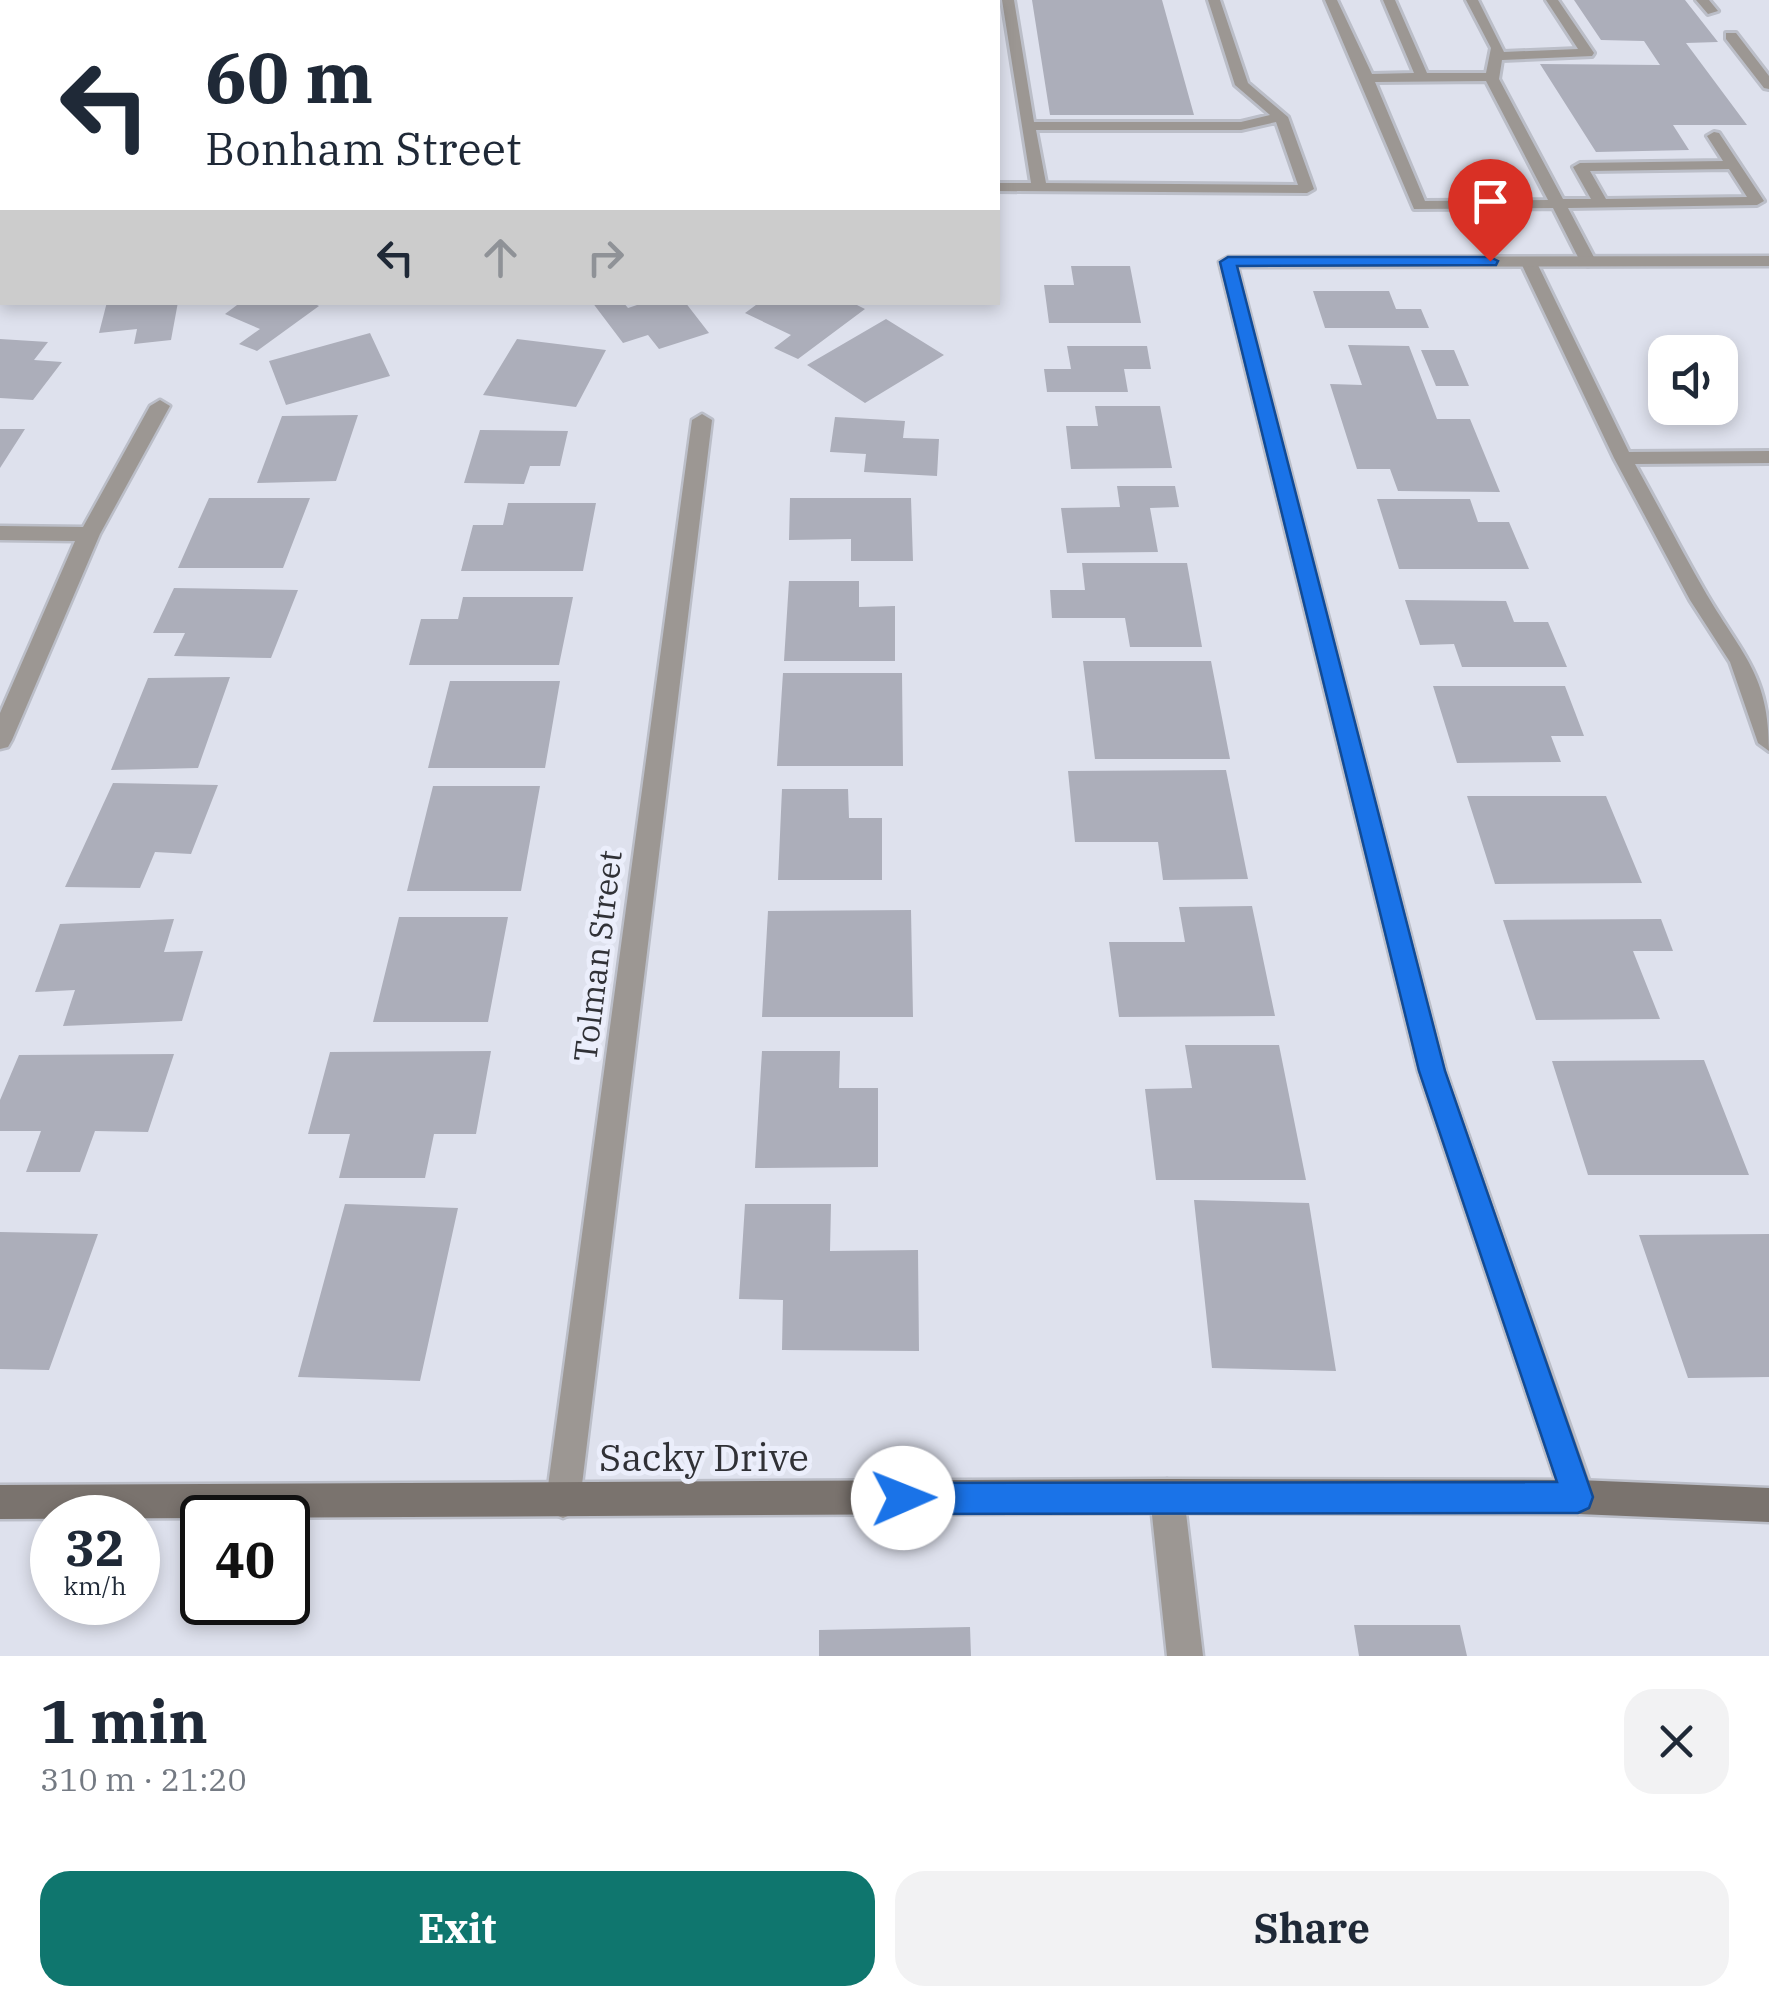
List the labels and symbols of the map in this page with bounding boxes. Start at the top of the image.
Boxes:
pin [1448,159,1533,262]
street label: Tolman Street [563,848,631,1064]
street label: Sacky Drive [599,1432,809,1481]
position arrow [851,1446,955,1550]
speed limit sign: 40 [180,1495,310,1625]

